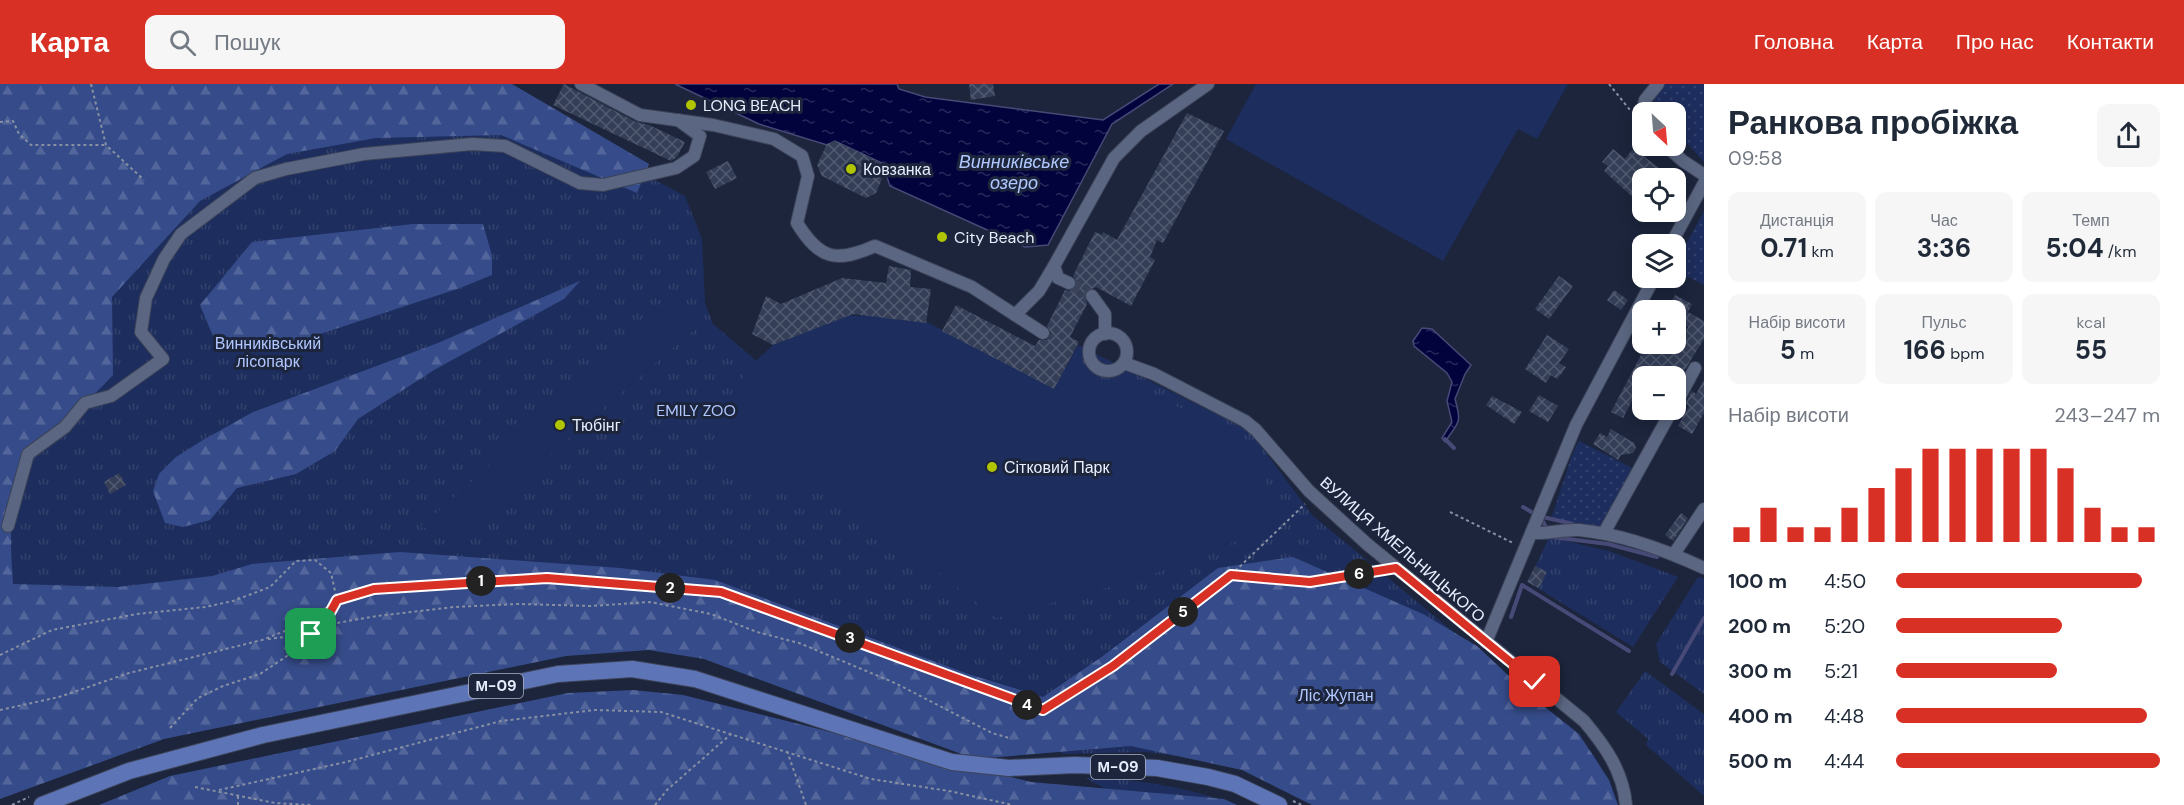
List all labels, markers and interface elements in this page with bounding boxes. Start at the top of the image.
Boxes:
search box [145,15,565,69]
text: Карта [30,24,109,61]
icon: search [166,26,199,59]
text: Пошук [214,28,280,57]
text: Головна [1754,28,1834,56]
text: Карта [1867,28,1923,56]
text: Про нас [1956,28,2034,56]
text: Контакти [2067,28,2154,56]
place label: LONG BEACH [703,95,801,116]
marker: LONG BEACH [684,98,698,112]
text: Ранкова пробіжка [1728,101,2018,144]
north arrow [1632,102,1686,156]
map controls [1632,102,1686,420]
button: share [2097,104,2160,167]
text: 09:58 [1728,145,1783,171]
water label: Винниківське озеро [959,150,1069,195]
place label: Ковзанка [863,159,931,180]
marker: Ковзанка [844,162,858,176]
button: locate [1632,168,1686,222]
text: Дистанція [1760,210,1834,231]
text: Час [1930,210,1958,231]
text: Темп [2072,210,2110,231]
place label: City Beach [954,227,1035,248]
marker: City Beach [935,230,949,244]
text: 0.71 [1760,231,1807,265]
text: 3:36 [1917,231,1971,265]
text: 5:04 [2046,231,2104,265]
button: layers [1632,234,1686,288]
text: km [1807,241,1834,262]
text: /km [2104,241,2136,262]
button: + [1632,300,1686,354]
text: Набір висоти [1749,312,1845,333]
text: Пульс [1922,312,1966,333]
text: kcal [2077,312,2105,333]
park label: Винниківський лісопарк [215,333,321,372]
text: 5 [1780,333,1796,367]
text: 166 [1904,333,1946,367]
text: 55 [2075,333,2107,367]
text: m [1796,343,1814,364]
text: bpm [1946,343,1984,364]
button: − [1632,366,1686,420]
park label: EMILY ZOO [656,400,736,421]
text: Набір висоти [1728,402,1849,428]
text: 243–247 m [2054,402,2160,428]
place label: Тюбінг [572,415,621,436]
marker: Тюбінг [553,418,567,432]
place label: Сітковий Парк [1004,457,1110,478]
marker: Сітковий Парк [985,460,999,474]
street label: ВУЛИЦЯ ХМЕЛЬНИЦЬКОГО [1316,472,1490,627]
pin: 6 [1344,559,1374,589]
text: 6 [1354,563,1364,584]
pin: 1 [466,566,496,596]
text: 100 m [1728,568,1787,594]
text: 4:50 [1824,568,1866,594]
text: 1 [478,570,484,591]
pin: 2 [655,573,685,603]
text: 2 [665,577,675,598]
pin: 5 [1168,597,1198,627]
text: 5 [1178,601,1188,622]
pin [285,608,336,659]
text: 200 m [1728,613,1791,639]
text: 5:20 [1824,613,1865,639]
icon: arrive [294,617,327,650]
pin: 3 [835,623,865,653]
text: 3 [845,627,855,648]
pin [1509,656,1560,707]
text: 300 m [1728,658,1792,684]
text: 5:21 [1824,658,1858,684]
icon: check [1518,665,1551,698]
road number: М-09 [469,674,523,698]
park label: Ліс Жупан [1298,685,1374,706]
pin: 4 [1012,690,1042,720]
text: 4 [1022,694,1032,715]
text: 400 m [1728,703,1793,729]
text: 4:48 [1824,703,1864,729]
text: 500 m [1728,748,1792,774]
text: 4:44 [1824,748,1864,774]
road number: М-09 [1091,755,1145,779]

